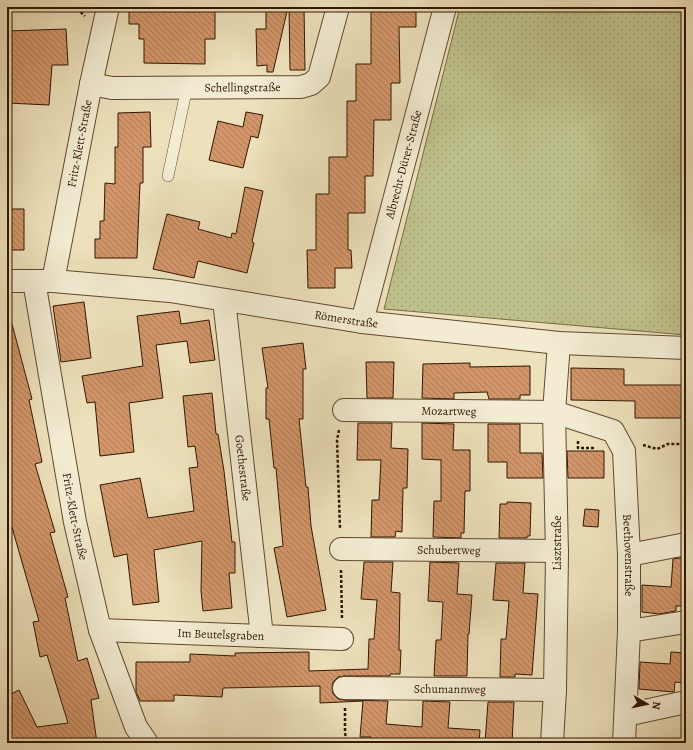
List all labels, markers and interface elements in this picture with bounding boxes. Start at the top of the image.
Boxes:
street label: Schellingstraße [204,79,281,96]
street label: Fritz-Klett-Straße [63,98,96,189]
street label: Albrecht-Dürer-Straße [381,108,426,222]
street label: Römerstraße [313,306,379,332]
street label: Mozartweg [421,403,477,419]
street label: Goethestraße [231,434,255,502]
street label: Fritz-Klett-Straße [59,471,92,562]
street label: Beethovenstraße [619,513,637,596]
street label: Lisztstraße [549,515,565,571]
street label: Schubertweg [417,542,481,558]
street label: Im Beutelsgraben [177,625,265,644]
street label: Schumannweg [414,681,486,697]
north arrow [627,684,667,724]
text: N [648,700,664,711]

